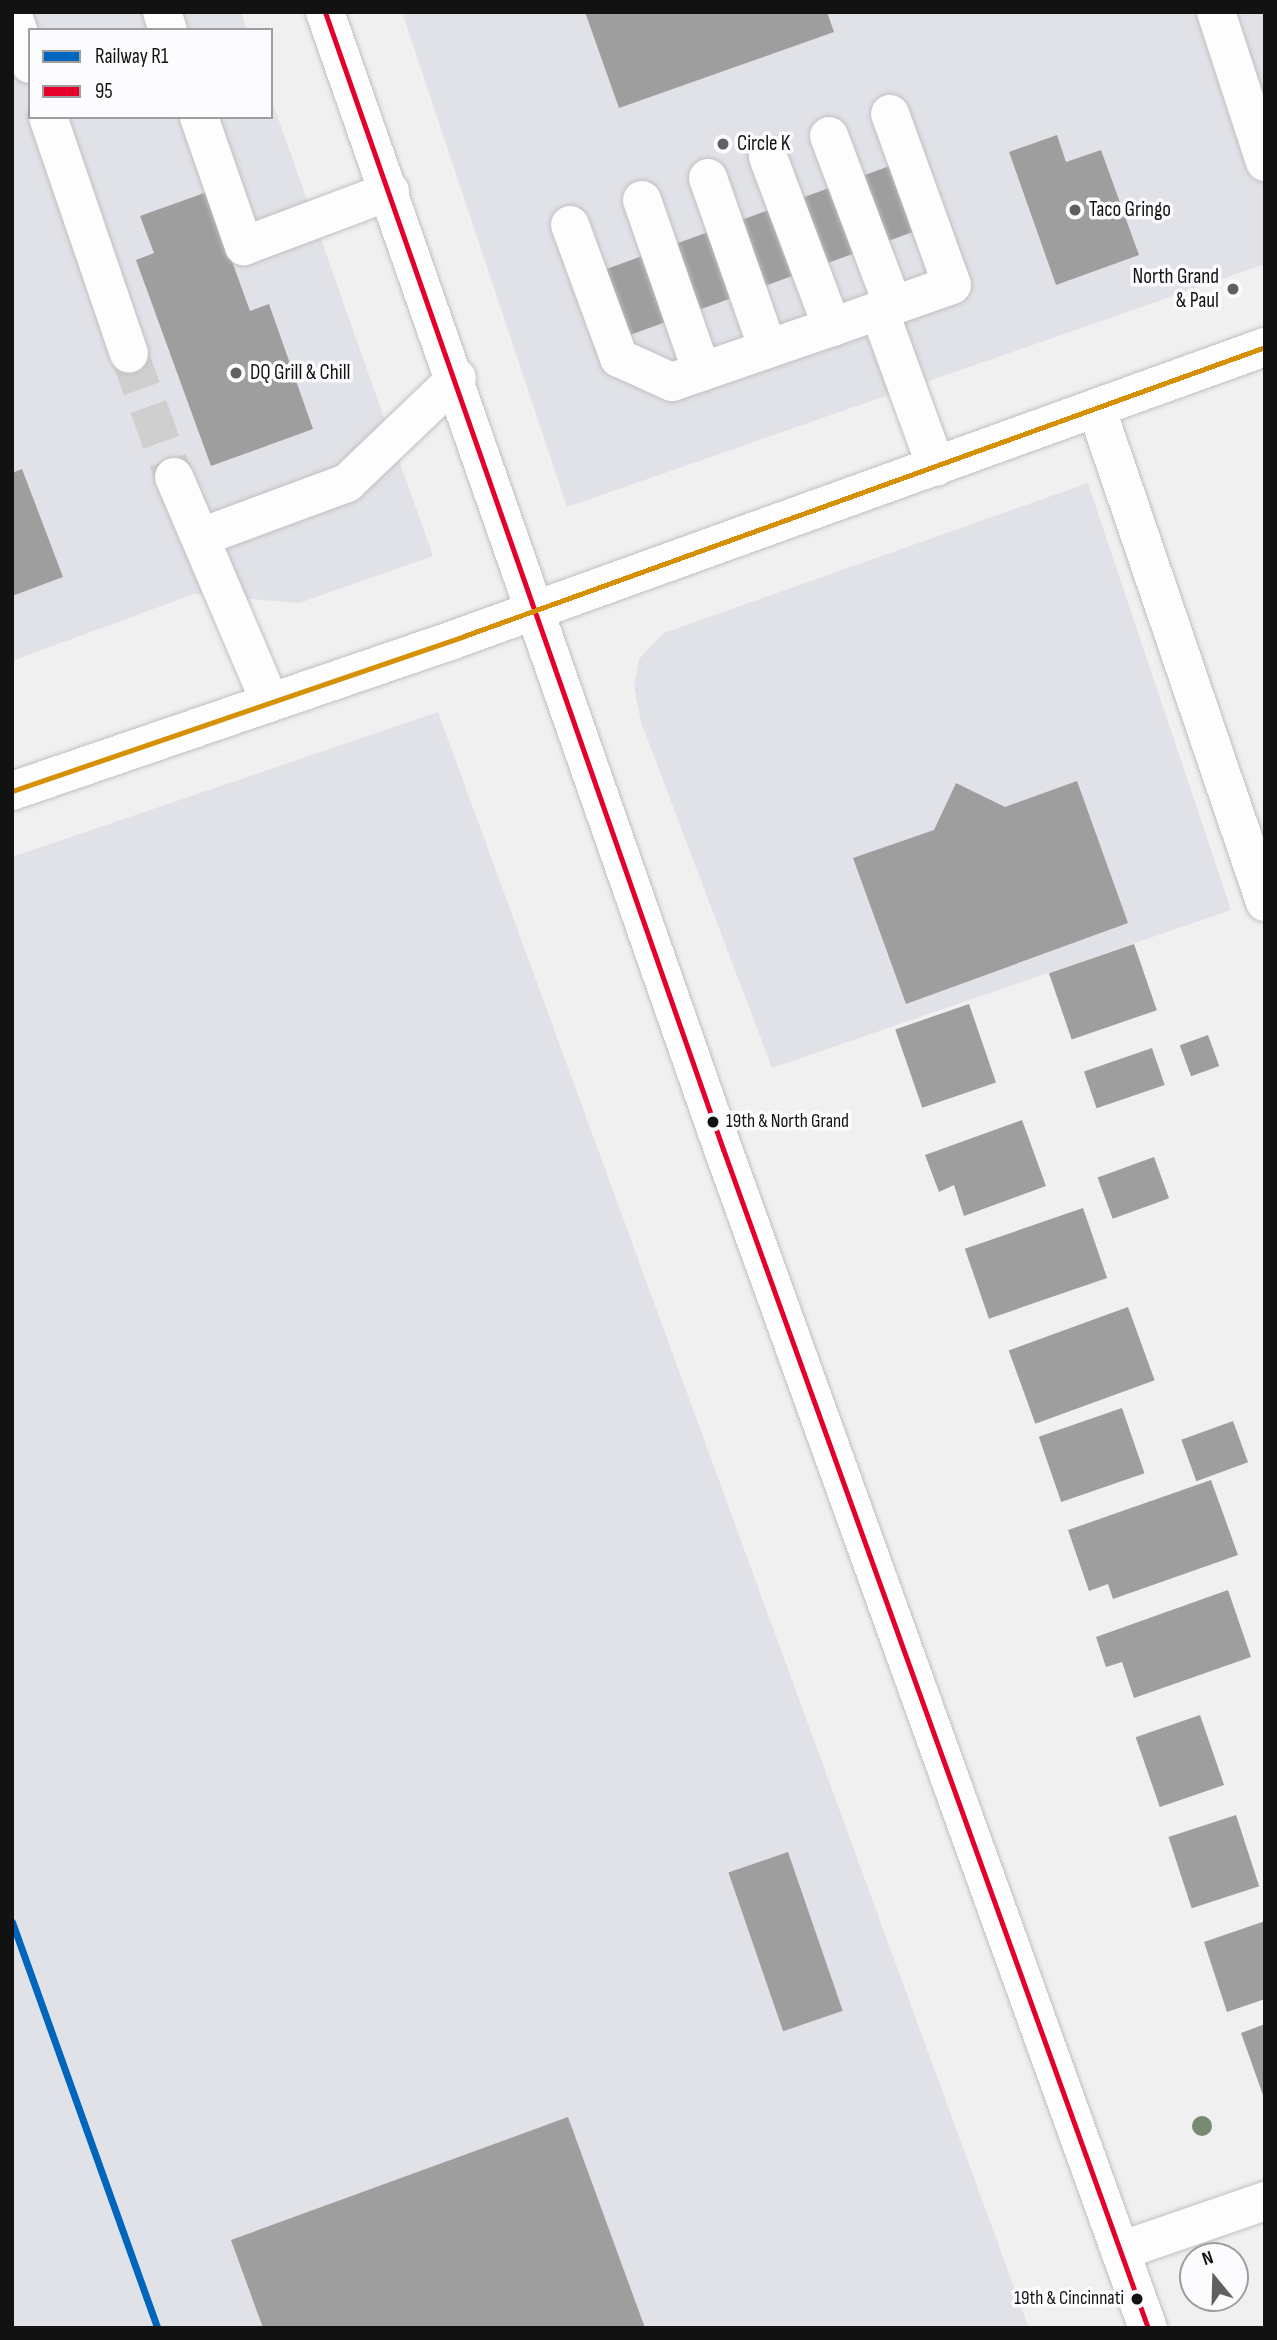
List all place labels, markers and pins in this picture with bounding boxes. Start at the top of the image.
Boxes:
place label: Circle K [737,131,790,157]
marker: Circle K [715,136,731,152]
place label: Taco Gringo [1089,197,1171,223]
marker: Taco Gringo [1067,202,1083,218]
place label: North Grand & Paul [1133,264,1219,314]
marker: North Grand & Paul [1225,281,1241,297]
place label: DQ Grill & Chill [250,360,350,386]
marker: DQ Grill & Chill [228,365,244,381]
place label: 19th & North Grand [726,1111,849,1133]
marker: 19th & North Grand [706,1115,720,1129]
place label: 19th & Cincinnati [1014,2288,1124,2310]
marker: 19th & Cincinnati [1130,2292,1144,2306]

